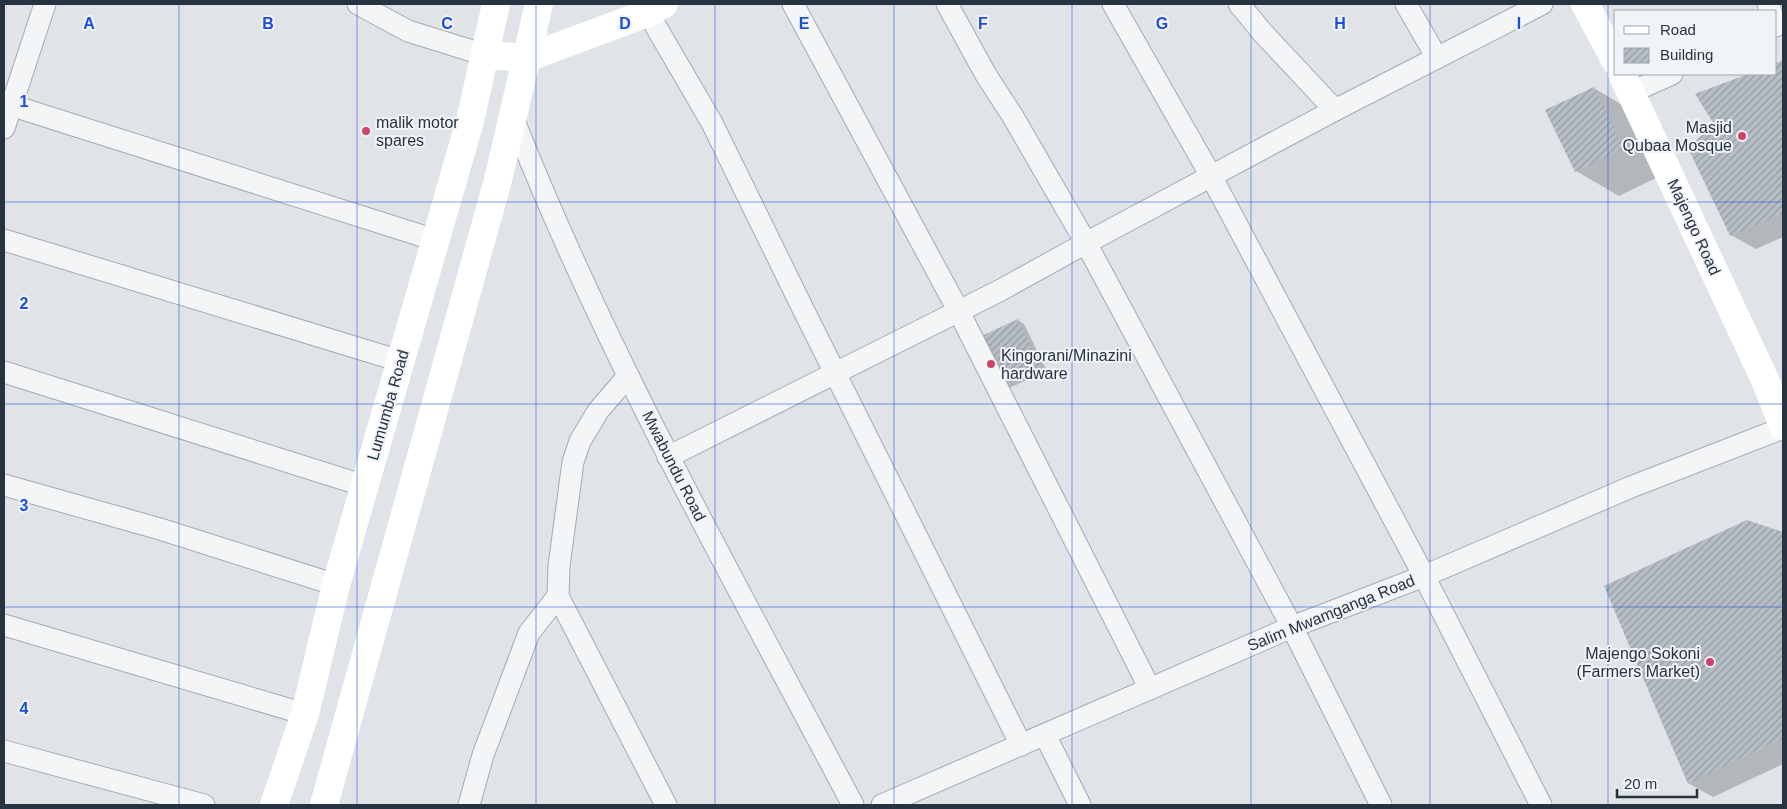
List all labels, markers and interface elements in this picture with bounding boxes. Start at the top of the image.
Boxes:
legend [1614,10,1777,75]
text: A [83,15,95,32]
text: B [262,15,274,32]
text: C [441,15,453,32]
text: D [619,15,631,32]
text: E [799,15,810,32]
text: F [978,15,988,32]
text: G [1156,15,1168,32]
text: H [1334,15,1346,32]
text: I [1517,15,1521,32]
text: Road [1660,21,1696,38]
text: Building [1660,46,1713,63]
text: 1 [20,93,29,110]
place label: malik motor spares [376,114,459,149]
place label: Masjid Qubaa Mosque [1623,119,1732,154]
marker: malik motor spares [360,125,372,137]
marker: Masjid Qubaa Mosque [1736,130,1748,142]
street label: Majengo Road [1664,176,1724,278]
text: 2 [20,295,29,312]
place label: Kingorani/Minazini hardware [1001,347,1132,382]
street label: Lumumba Road [364,348,412,462]
marker: Kingorani/Minazini hardware [985,358,997,370]
street label: Mwabundu Road [639,408,709,524]
text: 3 [20,497,29,514]
street label: Salim Mwamganga Road [1245,572,1417,654]
place label: Majengo Sokoni (Farmers Market) [1576,645,1700,680]
marker: Majengo Sokoni (Farmers Market) [1704,656,1716,668]
text: 4 [20,700,29,717]
scale bar [1617,766,1697,798]
text: 20 m [1624,775,1657,792]

